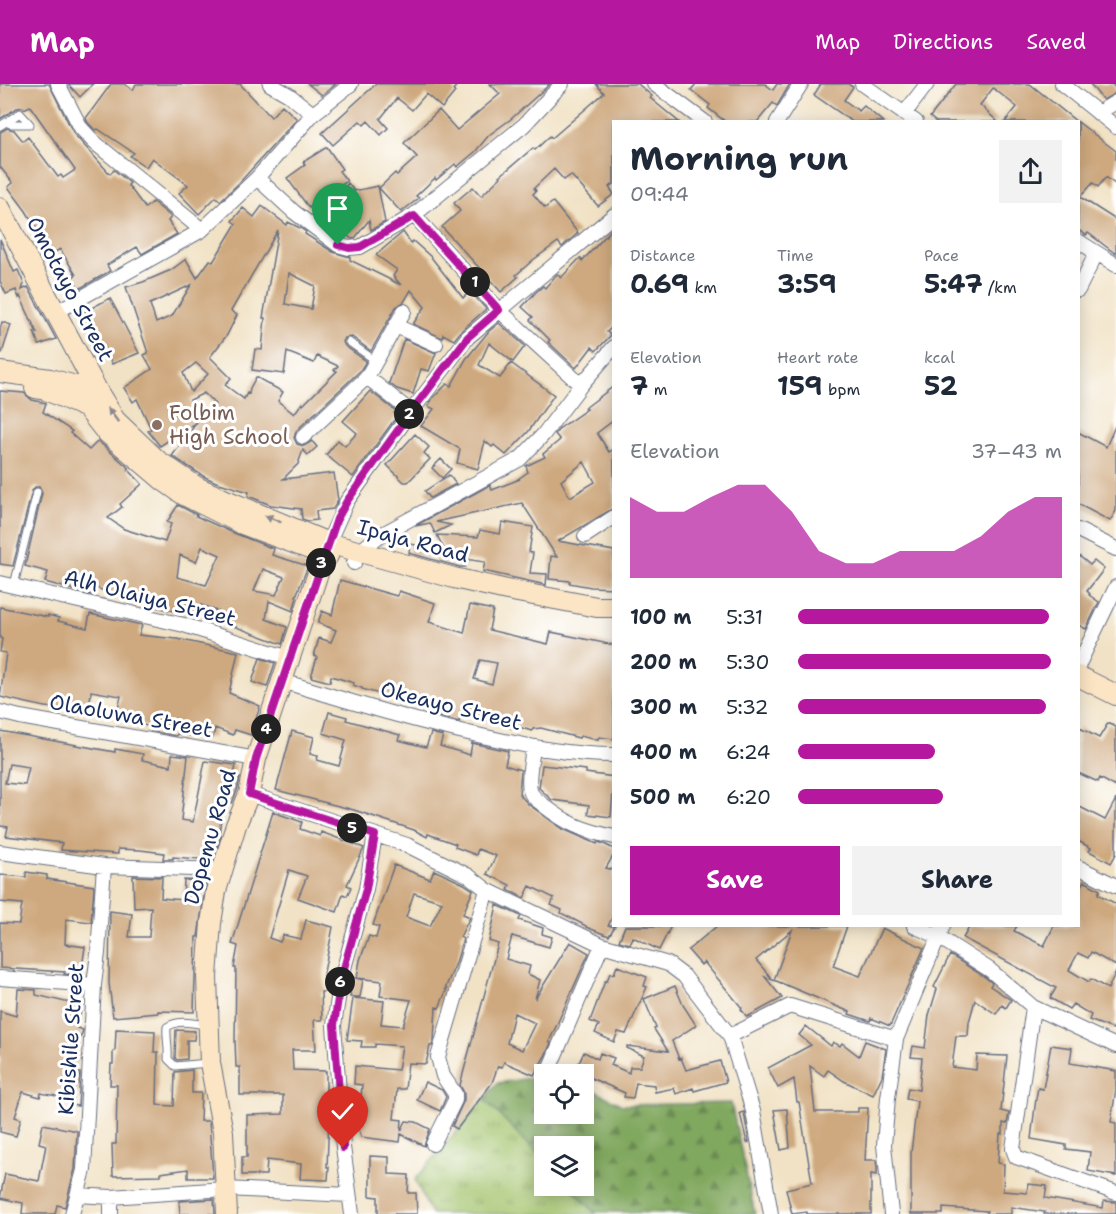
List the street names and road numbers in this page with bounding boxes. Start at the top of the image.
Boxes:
street label: Omotayo Street [20,212,120,366]
street label: Ipaja Road [354,513,472,569]
street label: Alh Olaiya Street [61,563,239,633]
street label: Okeayo Street [378,675,524,737]
street label: Olaoluwa Street [47,688,215,744]
street label: Dopemu Road [177,766,243,908]
street label: Kibishile Street [52,962,90,1116]

